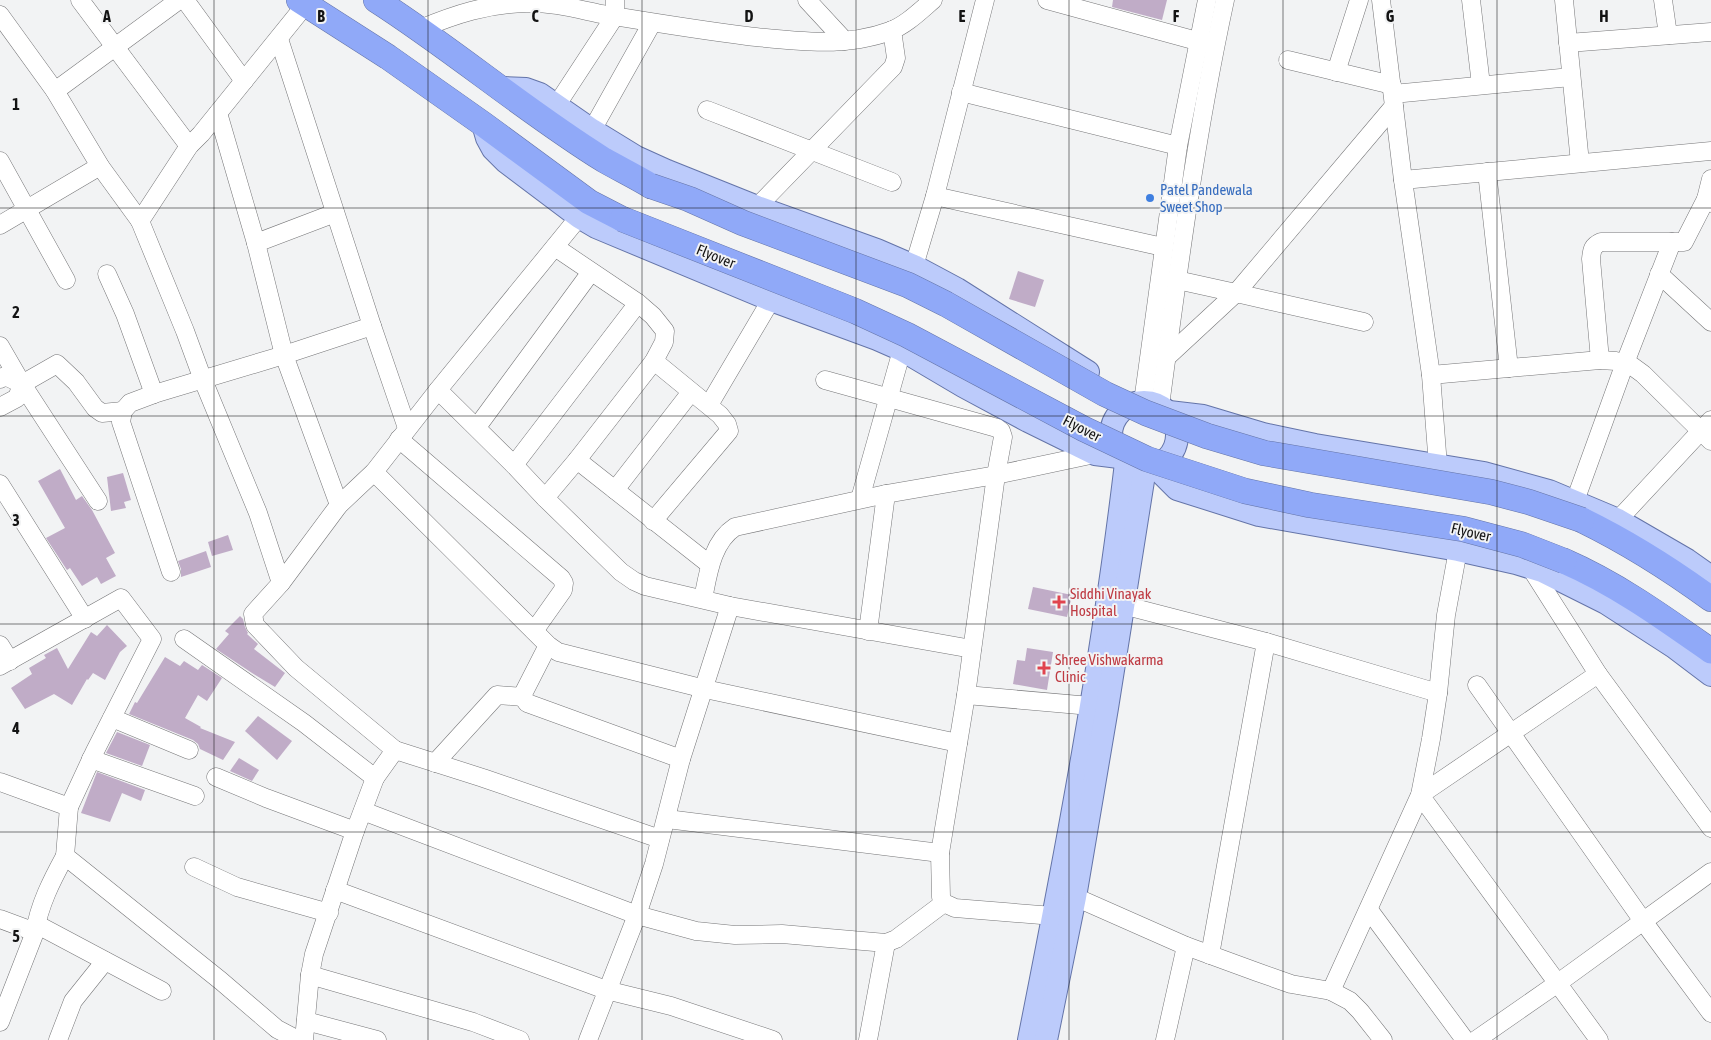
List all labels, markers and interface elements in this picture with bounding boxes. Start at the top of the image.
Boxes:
text: A [102,7,111,25]
text: B [317,7,325,25]
text: C [531,7,539,25]
text: D [745,7,754,25]
text: E [959,7,966,25]
text: F [1173,7,1180,25]
text: G [1386,7,1395,25]
text: H [1599,7,1609,25]
text: 1 [12,95,20,113]
place label: Patel Pandewala Sweet Shop [1160,181,1253,215]
marker: Patel Pandewala Sweet Shop [1144,192,1156,204]
street label: Flyover [694,241,738,272]
text: 2 [12,303,20,321]
street label: Flyover [1060,411,1104,445]
text: 3 [12,511,20,529]
street label: Flyover [1450,519,1493,545]
place label: Siddhi Vinayak Hospital [1070,585,1152,619]
marker: Siddhi Vinayak Hospital [1052,595,1066,609]
place label: Shree Vishwakarma Clinic [1055,651,1164,685]
marker: Shree Vishwakarma Clinic [1037,661,1051,675]
text: 4 [11,719,20,737]
text: 5 [12,927,20,945]

